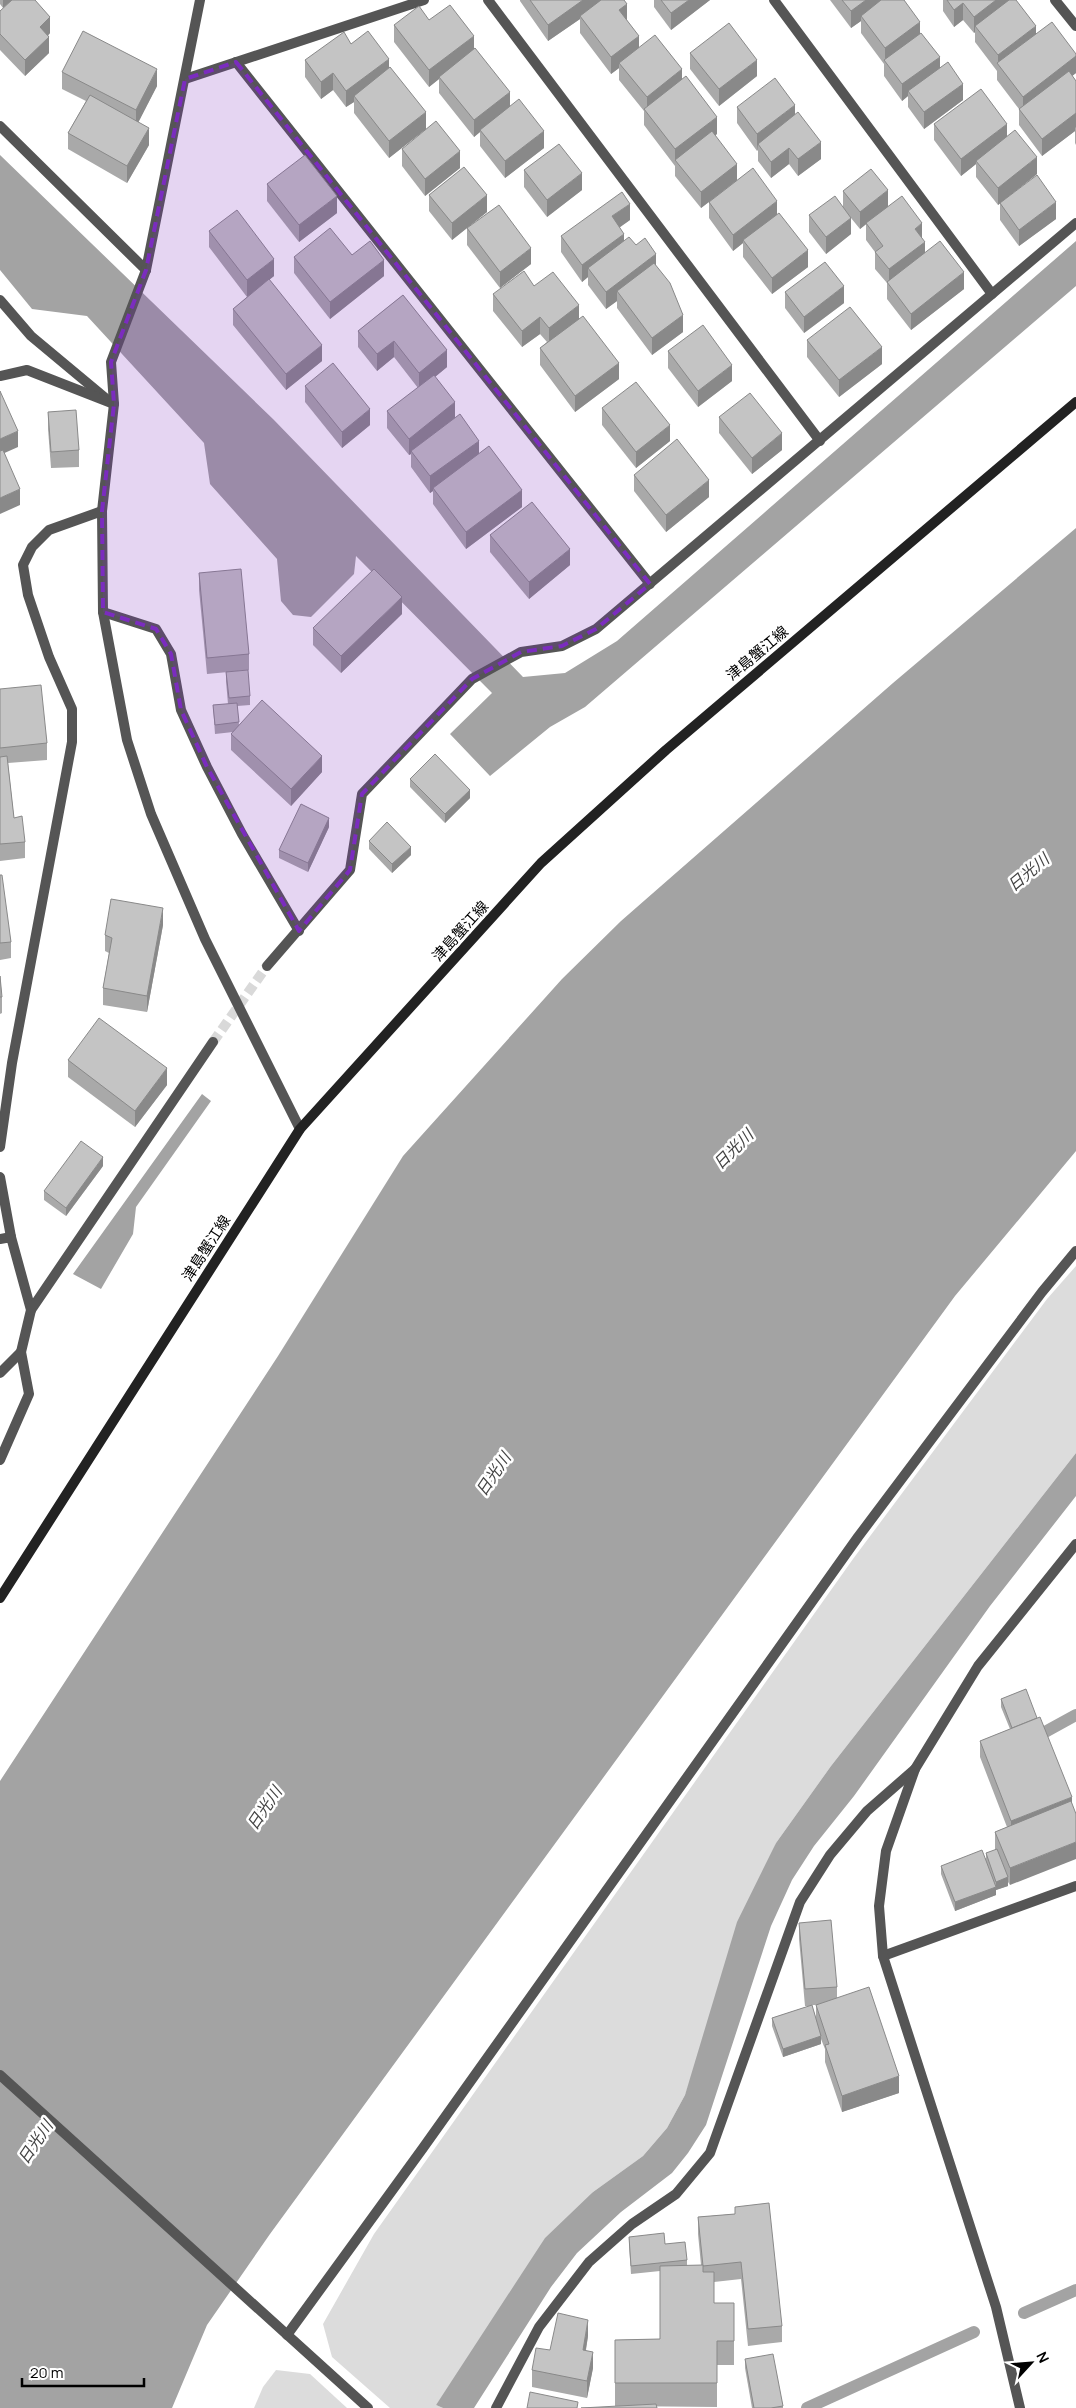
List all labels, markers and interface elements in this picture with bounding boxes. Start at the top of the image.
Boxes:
street label: 津島蟹江線 [722,621,792,685]
water label: 日光川 [1003,847,1055,896]
street label: 津島蟹江線 [427,896,493,966]
water label: 日光川 [708,1123,759,1174]
street label: 津島蟹江線 [177,1211,235,1285]
water label: 日光川 [470,1446,517,1500]
water label: 日光川 [241,1780,288,1834]
water label: 日光川 [12,2114,59,2168]
north arrow [1006,2338,1056,2388]
text: N [1032,2348,1054,2366]
scale bar [22,2356,145,2388]
text: 20 m [30,2362,63,2383]

